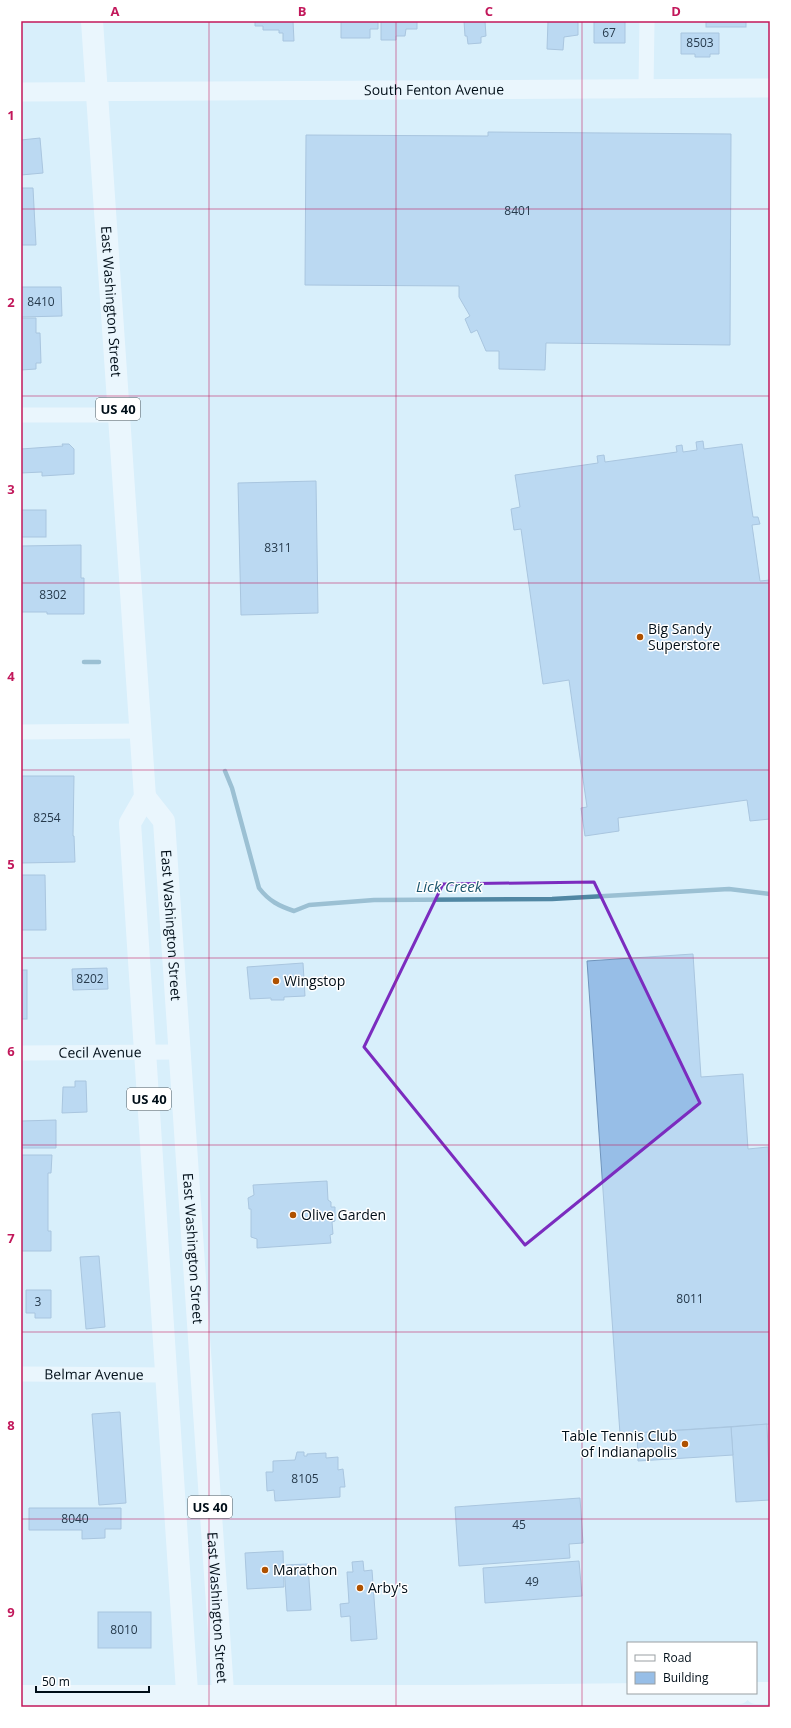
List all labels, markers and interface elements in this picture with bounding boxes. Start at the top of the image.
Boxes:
text: A [111,2,120,20]
text: B [298,2,307,20]
text: C [485,2,493,20]
text: D [671,2,681,20]
house number: 67 [602,24,616,41]
house number: 8503 [686,34,714,51]
street label: South Fenton Avenue [364,79,504,99]
text: 1 [7,106,15,124]
house number: 8401 [504,202,532,219]
street label: East Washington Street [97,225,126,378]
text: 2 [7,293,15,311]
house number: 8410 [27,293,55,310]
road number: US 40 [96,398,140,420]
text: 3 [7,480,15,498]
house number: 8311 [264,539,292,556]
house number: 8302 [39,586,67,603]
place label: Big Sandy Superstore [648,619,720,654]
marker: Big Sandy Superstore [635,632,645,642]
text: 4 [7,667,15,685]
house number: 8254 [33,809,61,826]
street label: East Washington Street [157,849,186,1001]
text: 5 [7,855,15,873]
water label: Lick Creek [416,876,483,896]
house number: 8202 [76,970,104,987]
place label: Wingstop [284,971,345,990]
marker: Wingstop [271,976,281,986]
text: 6 [7,1042,15,1060]
street label: Cecil Avenue [58,1042,142,1062]
road number: US 40 [127,1088,171,1110]
street label: East Washington Street [179,1172,208,1325]
place label: Olive Garden [301,1205,386,1224]
marker: Olive Garden [288,1210,298,1220]
text: 7 [7,1229,15,1247]
house number: 8011 [676,1290,704,1307]
house number: 3 [35,1293,42,1310]
street label: Belmar Avenue [44,1364,144,1384]
text: 8 [7,1416,15,1434]
place label: Table Tennis Club of Indianapolis [562,1426,677,1461]
marker: Table Tennis Club of Indianapolis [680,1439,690,1449]
house number: 8105 [291,1470,319,1487]
road number: US 40 [188,1496,232,1518]
house number: 8040 [61,1510,89,1527]
house number: 45 [512,1516,526,1533]
street label: East Washington Street [203,1531,232,1684]
place label: Marathon [273,1560,337,1579]
marker: Marathon [260,1565,270,1575]
house number: 49 [525,1573,539,1590]
place label: Arby's [368,1578,408,1597]
marker: Arby's [355,1583,365,1593]
text: 9 [7,1603,15,1621]
house number: 8010 [110,1621,138,1638]
legend [627,1642,757,1694]
text: Road [663,1649,692,1666]
scale bar [36,1668,149,1694]
text: Building [663,1669,709,1686]
text: 50 m [42,1673,70,1690]

